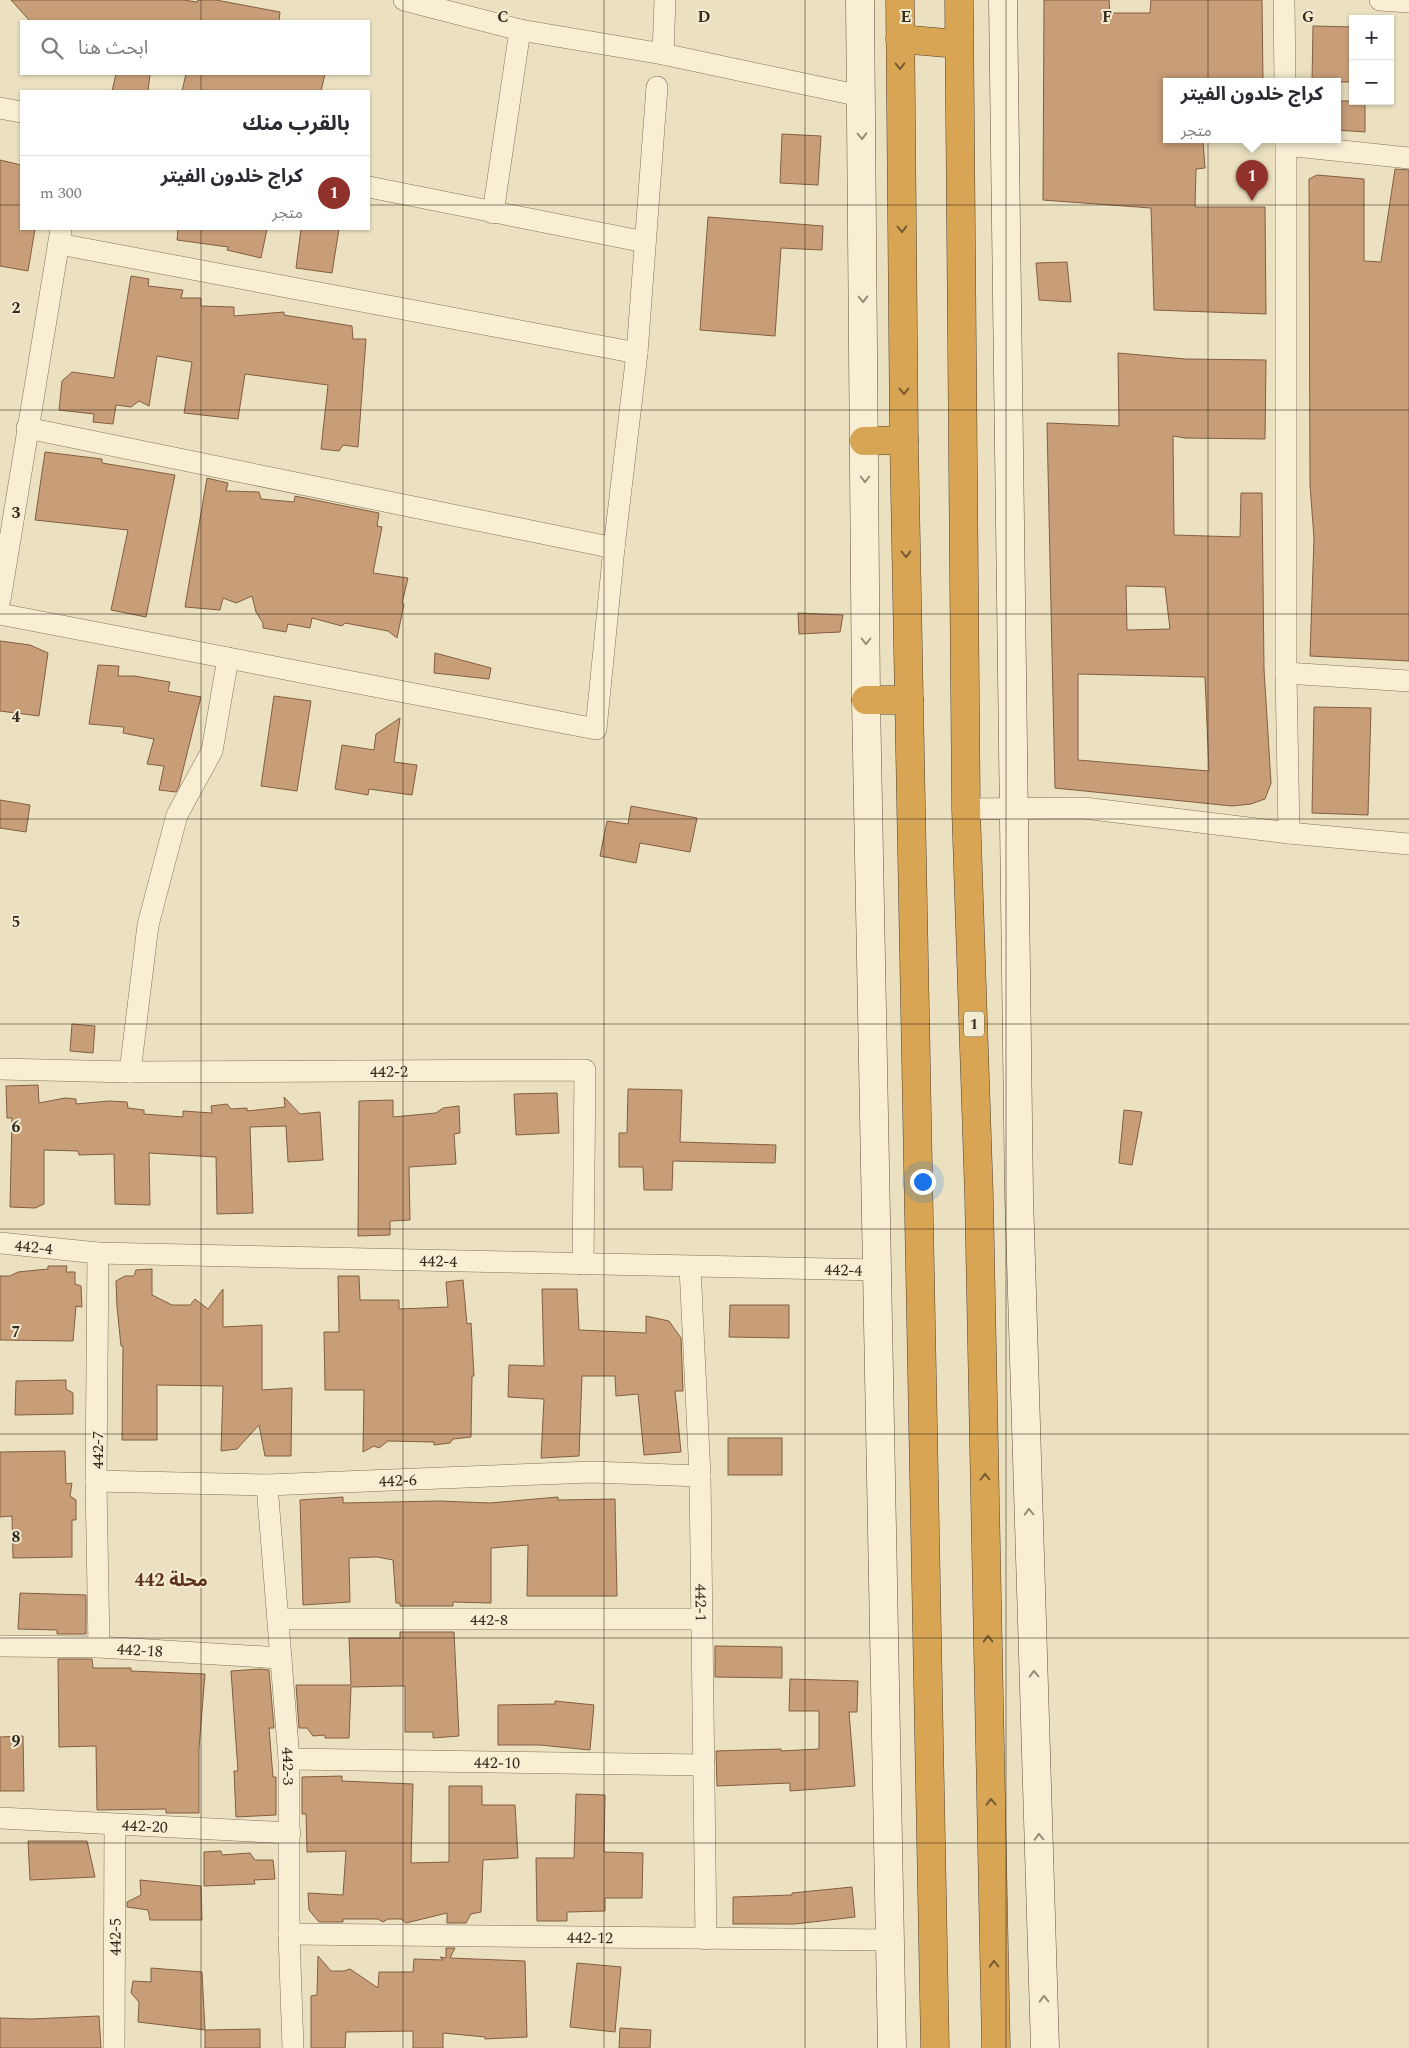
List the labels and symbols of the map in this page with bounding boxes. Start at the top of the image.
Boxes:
text: C [497,5,509,29]
text: D [698,5,711,29]
text: E [901,5,911,29]
text: F [1102,5,1112,29]
text: G [1302,5,1314,29]
one-way arrow [895,62,905,70]
one-way arrow [857,132,867,140]
pin: 1 [1236,160,1268,201]
one-way arrow [897,225,907,233]
one-way arrow [858,295,868,303]
text: 2 [12,296,21,320]
one-way arrow [898,387,909,395]
one-way arrow [860,475,870,483]
text: 3 [12,501,21,525]
one-way arrow [901,550,911,558]
one-way arrow [861,638,871,645]
text: 4 [12,705,21,729]
text: 5 [12,910,20,934]
road number: 1 [964,1012,984,1036]
street label: 442-2 [370,1060,408,1084]
text: 6 [12,1115,21,1139]
your location [910,1169,936,1195]
street label: 442-4 [14,1234,54,1261]
street label: 442-4 [419,1249,458,1274]
street label: 442-4 [824,1258,863,1283]
text: 7 [12,1320,21,1344]
street label: 442-7 [86,1431,110,1469]
street label: 442-6 [378,1468,417,1494]
one-way arrow [979,1473,990,1481]
one-way arrow [1023,1508,1034,1516]
text: 8 [12,1525,21,1549]
district label: محلة 442 [134,1567,208,1594]
street label: 442-1 [688,1584,713,1622]
street label: 442-8 [470,1608,508,1632]
one-way arrow [982,1635,993,1643]
street label: 442-18 [116,1637,164,1664]
one-way arrow [1028,1670,1039,1678]
text: 9 [12,1729,21,1753]
street label: 442-3 [275,1746,300,1785]
street label: 442-10 [474,1751,520,1775]
one-way arrow [986,1798,996,1806]
street label: 442-20 [121,1813,168,1840]
one-way arrow [1033,1833,1044,1841]
street label: 442-5 [103,1918,128,1956]
street label: 442-12 [567,1926,613,1950]
one-way arrow [989,1960,999,1968]
one-way arrow [1039,1995,1049,2003]

